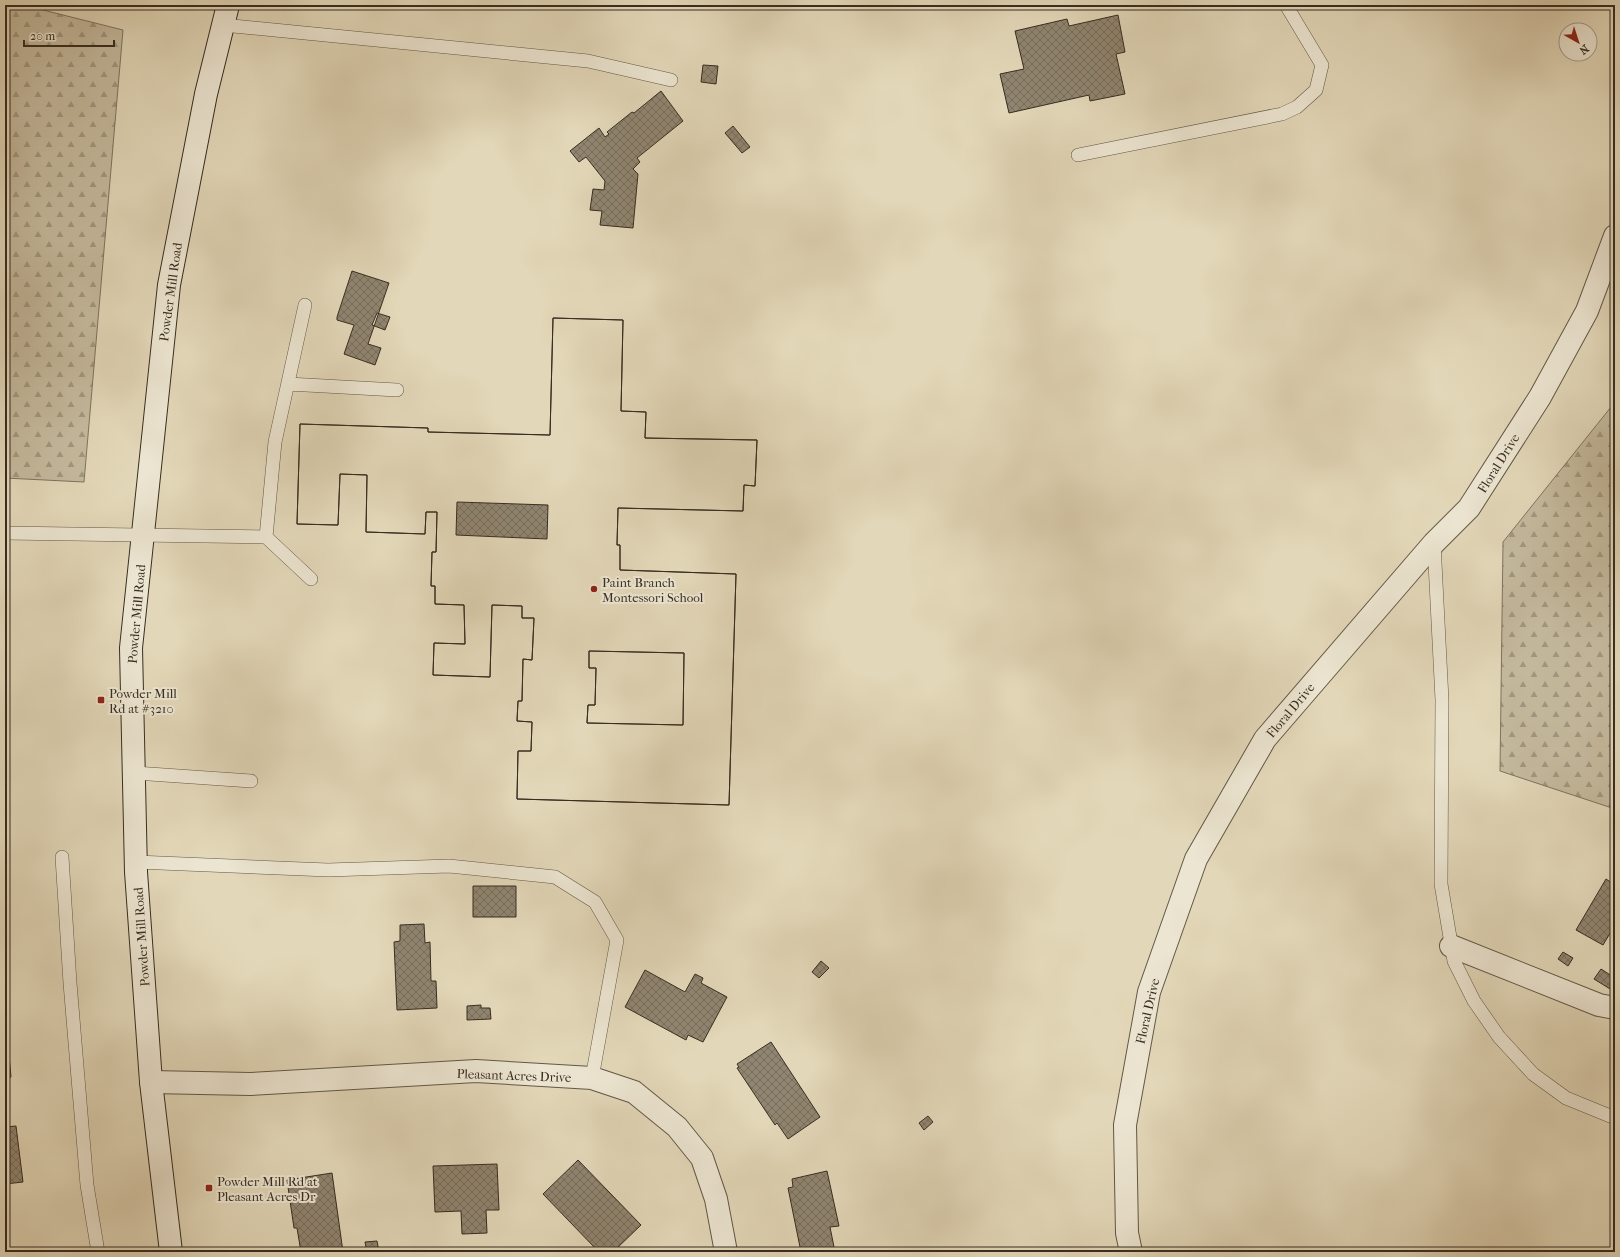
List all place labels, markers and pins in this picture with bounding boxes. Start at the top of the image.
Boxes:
place label: Paint Branch Montessori School [602,575,704,605]
marker: Paint Branch Montessori School [589,584,599,594]
place label: Powder Mill Rd at #3210 [109,686,177,716]
marker: Powder Mill Rd at #3210 [96,695,106,705]
place label: Powder Mill Rd at Pleasant Acres Dr [217,1174,318,1204]
marker: Powder Mill Rd at Pleasant Acres Dr [204,1183,214,1193]

